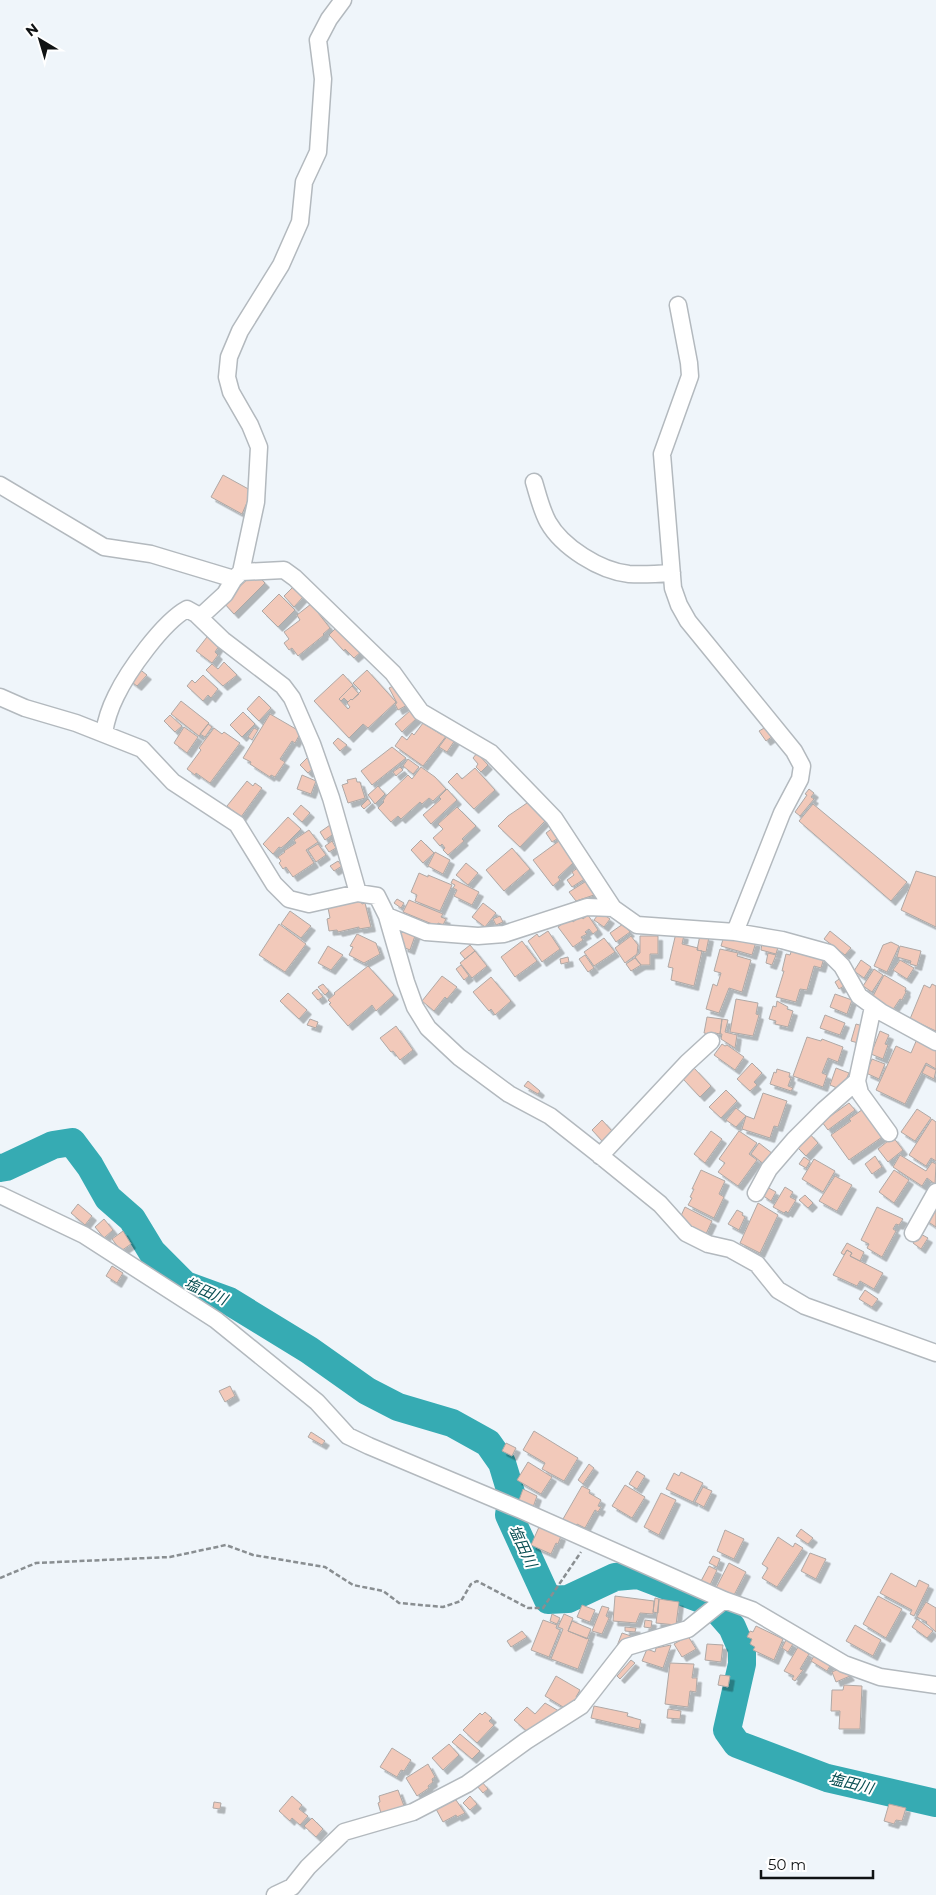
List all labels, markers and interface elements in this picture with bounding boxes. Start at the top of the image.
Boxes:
north arrow [15,15,65,65]
text: N [22,19,42,40]
water label: 塩田川 [182,1273,232,1310]
water label: 塩田川 [505,1522,542,1572]
water label: 塩田川 [827,1768,877,1798]
scale bar [761,1848,874,1880]
text: 50 m [768,1855,806,1874]

